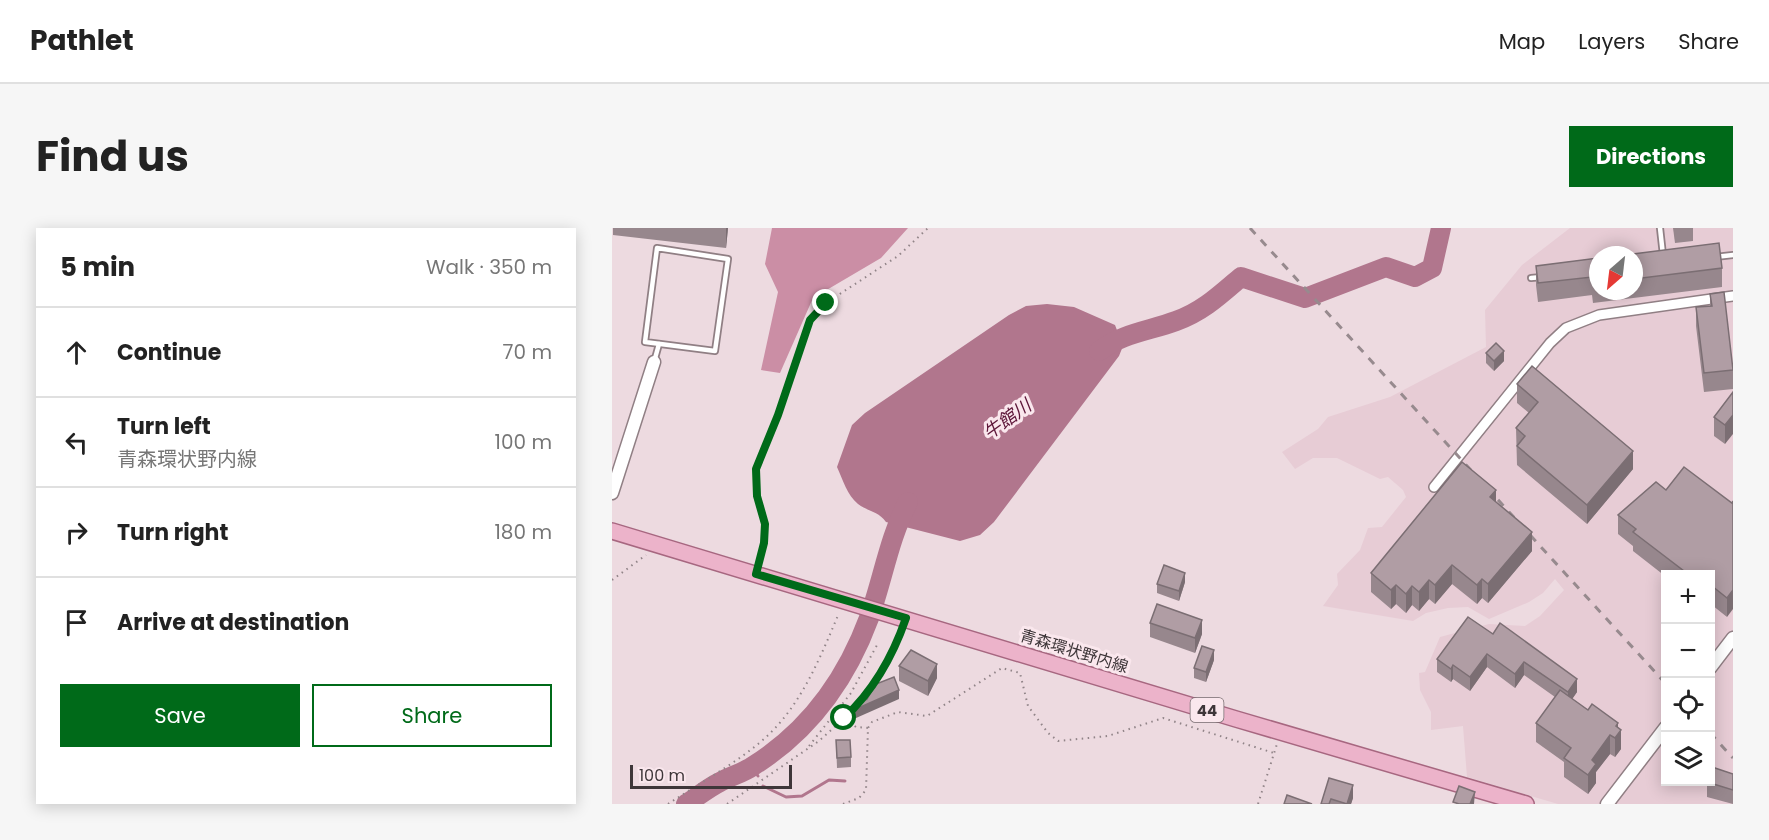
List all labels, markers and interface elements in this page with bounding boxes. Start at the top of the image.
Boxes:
text: Pathlet [30,21,134,60]
text: Map [1499,27,1545,56]
text: Layers [1578,27,1645,56]
text: Share [1678,27,1739,56]
button: Directions [1569,126,1733,187]
text: Find us [36,127,189,186]
north arrow [1589,246,1643,300]
text: 5 min [60,249,135,285]
text: Walk · 350 m [426,253,552,281]
route end [812,289,838,315]
icon: ahead [60,336,93,369]
text: Continue [117,337,221,368]
text: 70 m [503,338,552,366]
water label: 牛館川 [978,392,1038,445]
text: Turn left [117,411,211,442]
icon: left [60,426,93,459]
text: 100 m [495,428,552,456]
text: 青森環状野内線 [117,445,257,473]
icon: right [60,516,93,549]
text: Turn right [117,517,228,548]
text: 180 m [494,518,552,546]
map controls [1661,570,1715,786]
button: + [1661,570,1715,624]
icon: arrive [60,606,93,639]
text: Arrive at destination [117,607,349,638]
street label: 青森環状野内線 [1017,624,1131,678]
button: − [1661,624,1715,678]
button: locate [1661,678,1715,732]
button: Save [60,684,300,747]
button: Share [312,684,552,747]
road number: 44 [1190,698,1224,722]
route start [830,704,856,730]
button: layers [1661,732,1715,786]
scale bar [630,762,792,790]
text: 100 m [639,764,685,787]

